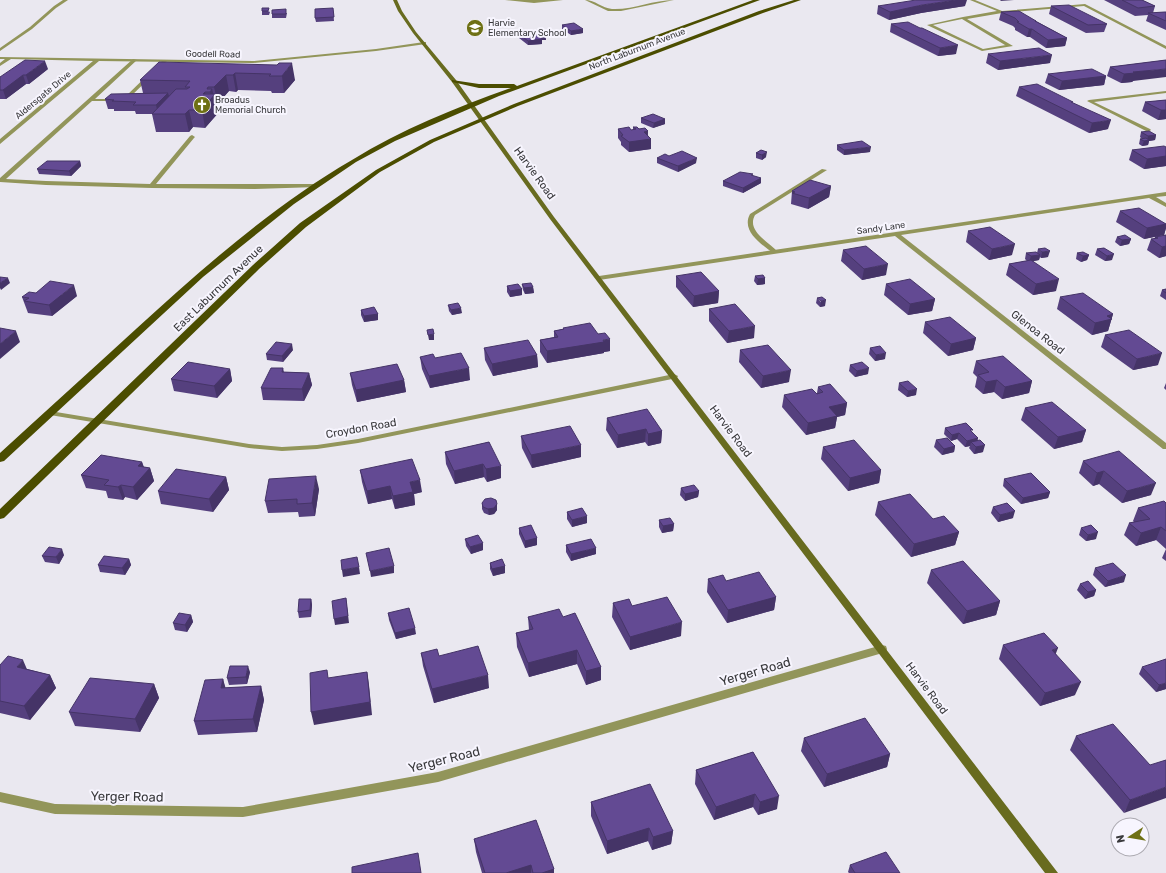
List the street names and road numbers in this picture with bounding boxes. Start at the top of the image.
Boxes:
street label: North Laburnum Avenue [587,26,687,72]
street label: Goodell Road [186,49,240,59]
street label: Aldersgate Drive [13,69,73,121]
street label: Harvie Road [511,144,558,202]
street label: Sandy Lane [856,220,906,236]
street label: East Laburnum Avenue [171,242,266,334]
street label: Glenoa Road [1008,308,1067,357]
street label: Harvie Road [707,403,754,460]
street label: Croydon Road [325,416,398,441]
street label: Yerger Road [718,654,793,690]
street label: Harvie Road [903,660,950,717]
street label: Yerger Road [407,743,482,777]
street label: Yerger Road [90,788,164,806]

